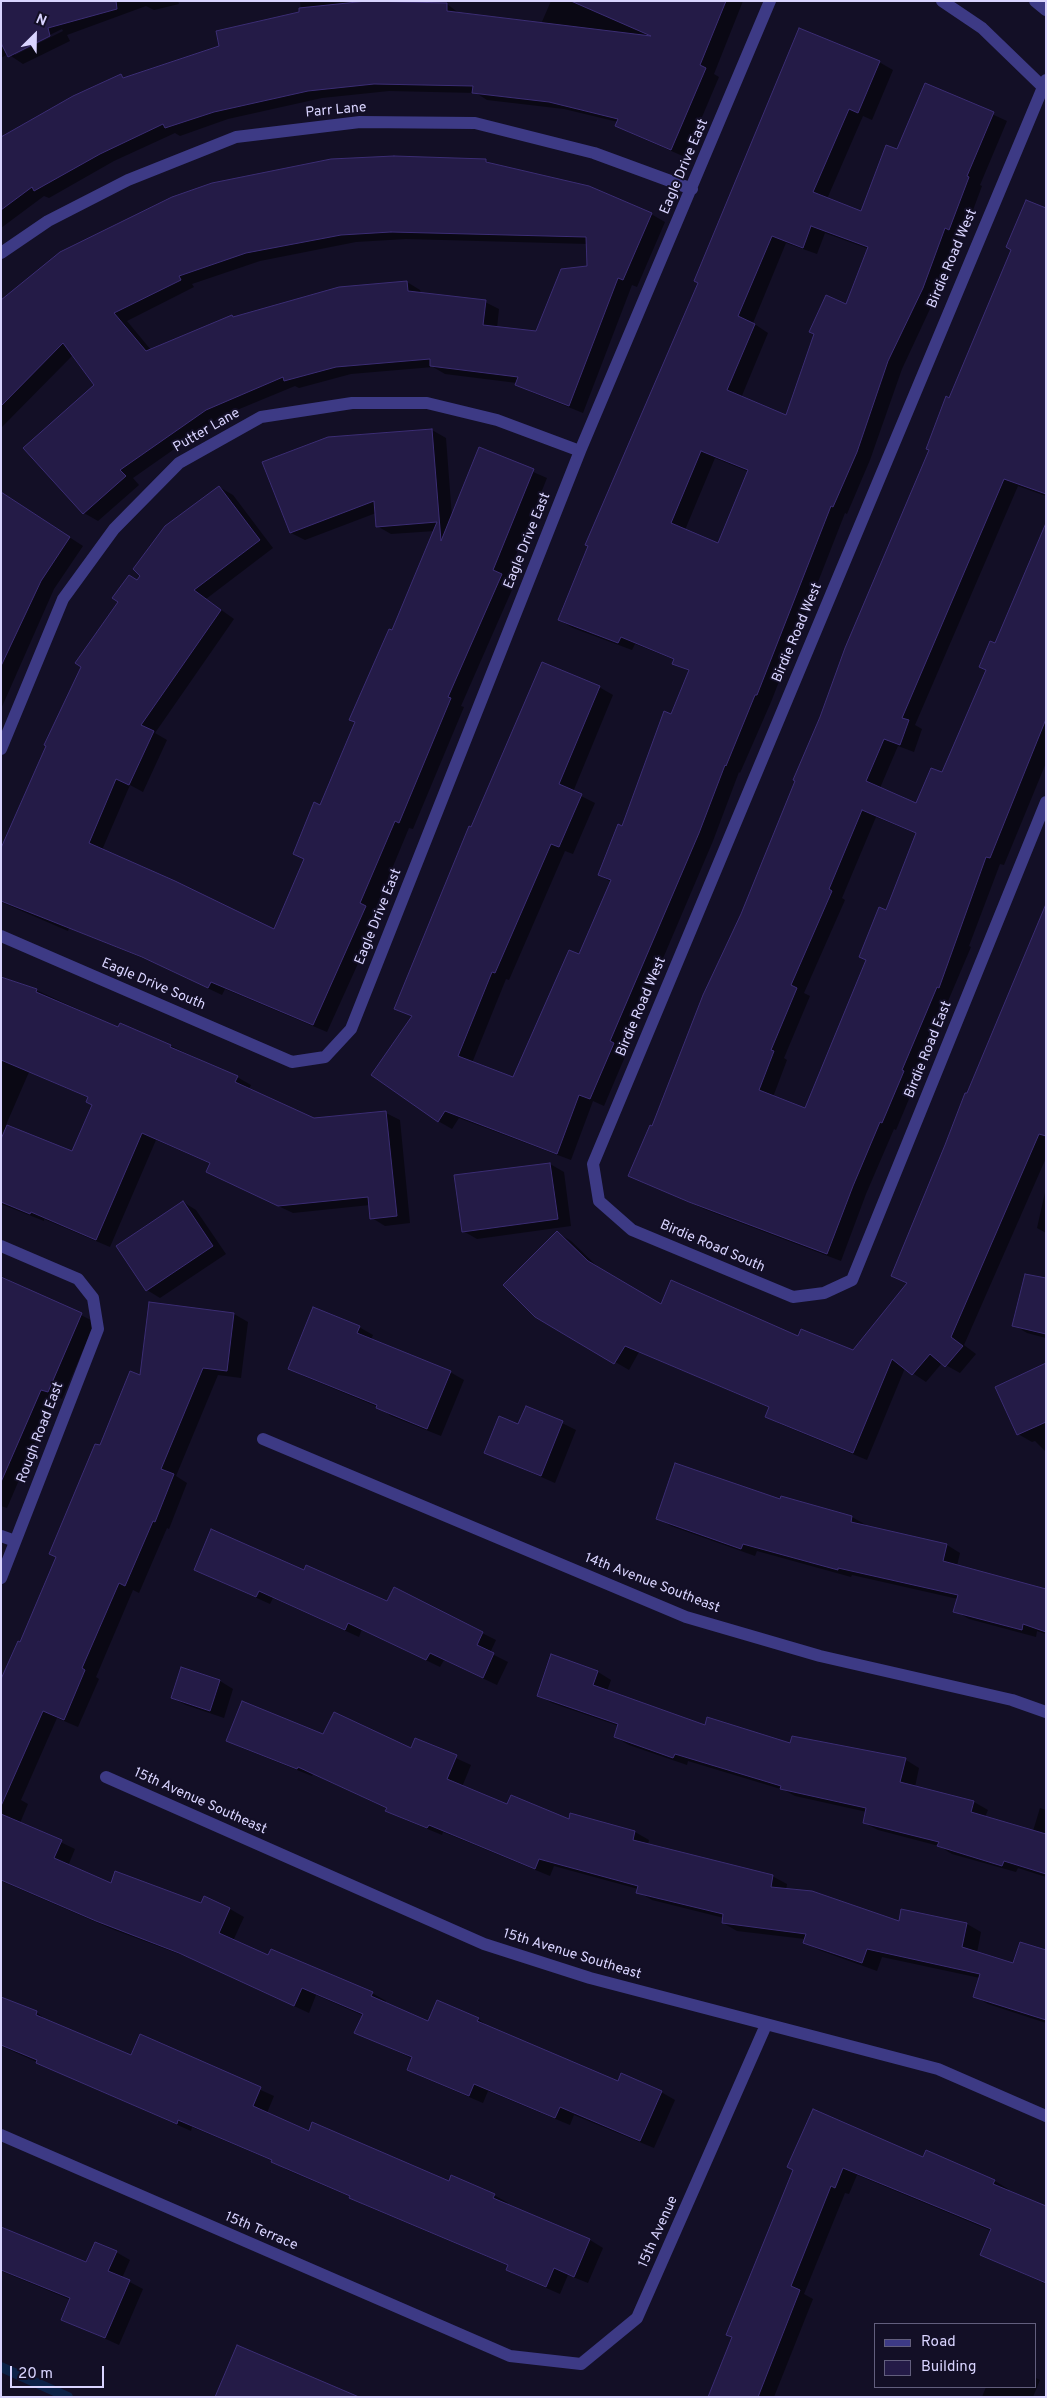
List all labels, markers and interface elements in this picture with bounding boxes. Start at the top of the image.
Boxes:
north arrow [10,10,60,60]
text: N [33,11,49,31]
street label: Parr Lane [305,100,367,122]
street label: Eagle Drive East [657,117,713,217]
street label: Birdie Road West [924,207,982,311]
street label: Putter Lane [171,405,243,457]
street label: Eagle Drive East [501,491,555,591]
street label: Birdie Road West [769,581,827,685]
street label: Eagle Drive East [352,867,406,967]
street label: Eagle Drive South [98,955,208,1015]
street label: Birdie Road West [613,955,671,1059]
street label: Birdie Road East [902,999,956,1101]
street label: Birdie Road South [657,1217,767,1277]
street label: Rough Road East [14,1380,68,1486]
street label: 14th Avenue Southeast [582,1550,722,1618]
street label: 15th Avenue Southeast [131,1765,269,1839]
street label: 15th Avenue Southeast [501,1926,643,1984]
street label: 15th Avenue [636,2193,682,2271]
street label: 15th Terrace [222,2209,300,2255]
legend [874,2323,1037,2388]
text: Road [921,2333,956,2352]
scale bar [12,2356,106,2388]
text: Building [921,2358,976,2377]
text: 20 m [18,2365,53,2384]

